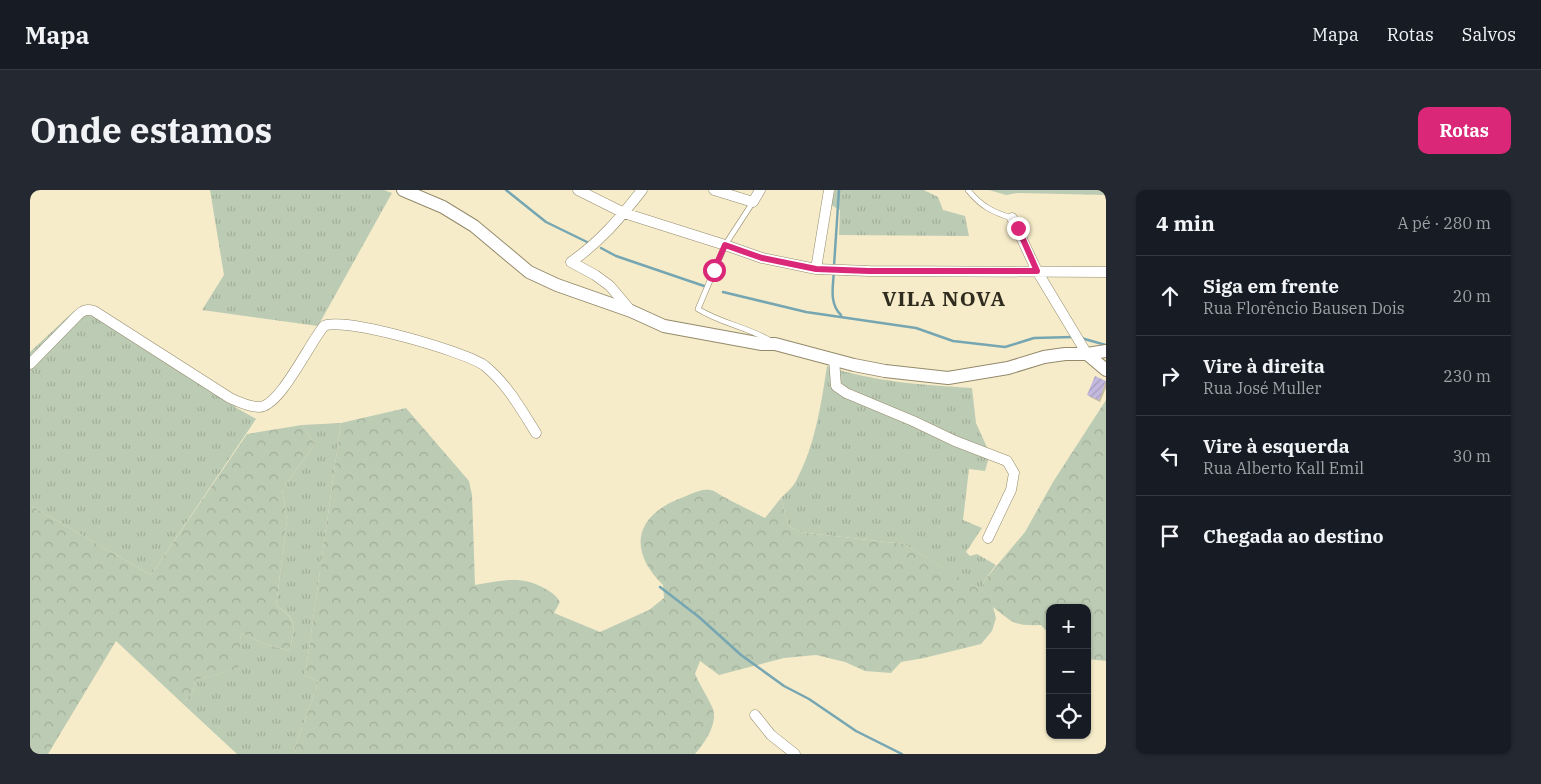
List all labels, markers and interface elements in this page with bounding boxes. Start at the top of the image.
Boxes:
text: Mapa [25,19,89,51]
text: Mapa [1312,23,1359,46]
text: Rotas [1387,23,1434,46]
text: Salvos [1462,23,1516,46]
text: Onde estamos [30,107,272,153]
button: Rotas [1418,107,1511,154]
text: 4 min [1156,209,1215,237]
text: A pé · 280 m [1397,213,1491,233]
route end [1007,217,1030,240]
route start [703,259,726,282]
text: Siga em frente [1203,274,1339,298]
icon: ahead [1156,282,1184,310]
district label: VILA NOVA [882,284,1006,312]
text: 20 m [1453,286,1491,306]
text: Rua Florêncio Bausen Dois [1203,298,1405,318]
text: Vire à direita [1203,354,1325,378]
icon: right [1156,362,1184,390]
text: 230 m [1443,366,1491,386]
text: Rua José Muller [1203,378,1321,398]
text: Vire à esquerda [1203,434,1350,458]
icon: left [1156,442,1184,470]
text: 30 m [1453,446,1491,466]
text: Rua Alberto Kall Emil [1203,458,1364,478]
icon: arrive [1156,522,1184,550]
text: Chegada ao destino [1203,524,1384,548]
map controls [1046,604,1091,739]
button: + [1046,604,1091,649]
button: − [1046,649,1091,694]
button: locate [1046,694,1091,739]

